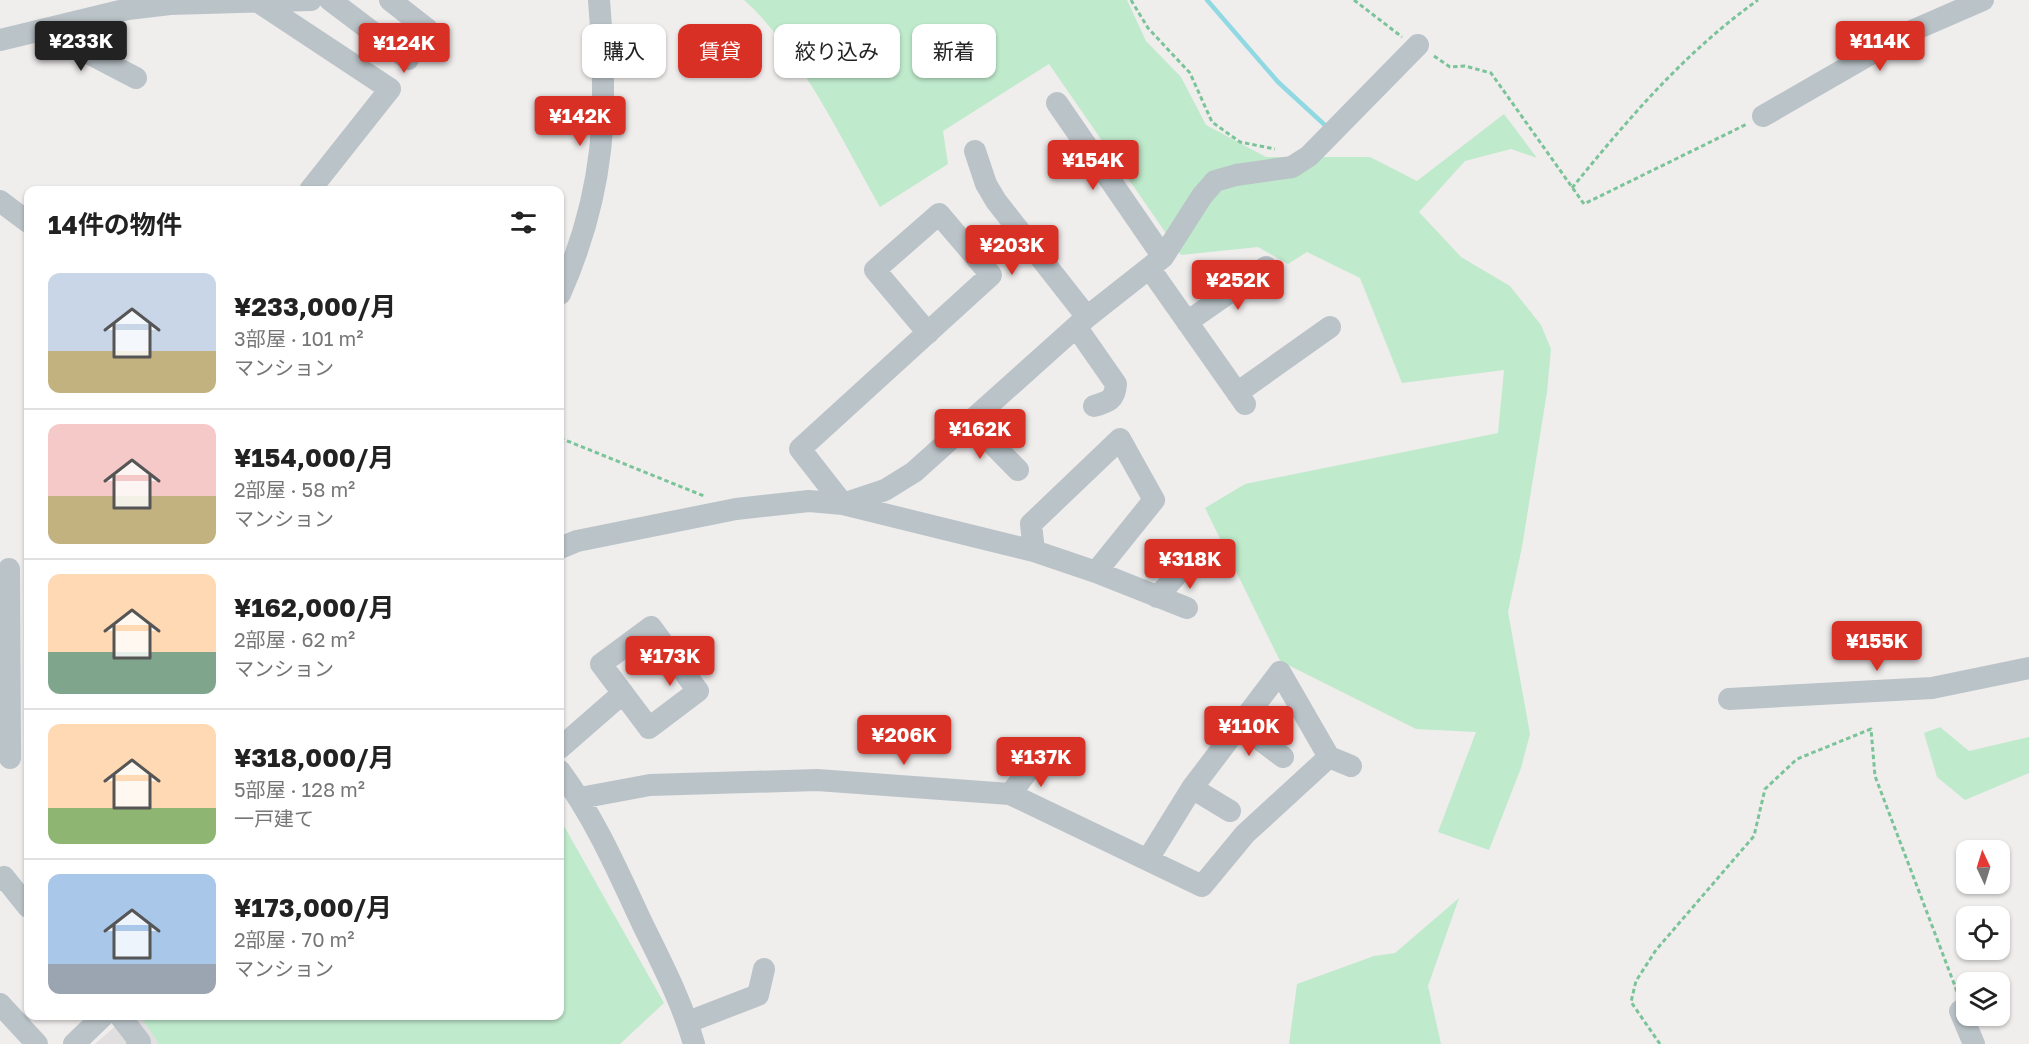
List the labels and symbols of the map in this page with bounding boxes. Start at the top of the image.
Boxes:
pin: ¥233K [39,21,123,72]
pin: ¥114K [1838,21,1922,72]
pin: ¥124K [362,23,446,74]
pin: ¥142K [538,96,622,147]
pin: ¥154K [1051,140,1135,191]
pin: ¥203K [970,225,1054,276]
pin: ¥252K [1196,260,1280,311]
pin: ¥162K [938,409,1022,460]
pin: ¥318K [1148,539,1232,590]
pin: ¥155K [1835,621,1919,672]
pin: ¥173K [628,636,712,687]
pin: ¥110K [1207,706,1291,757]
pin: ¥206K [862,715,946,766]
pin: ¥137K [999,737,1083,788]
north arrow [1956,840,2010,894]

